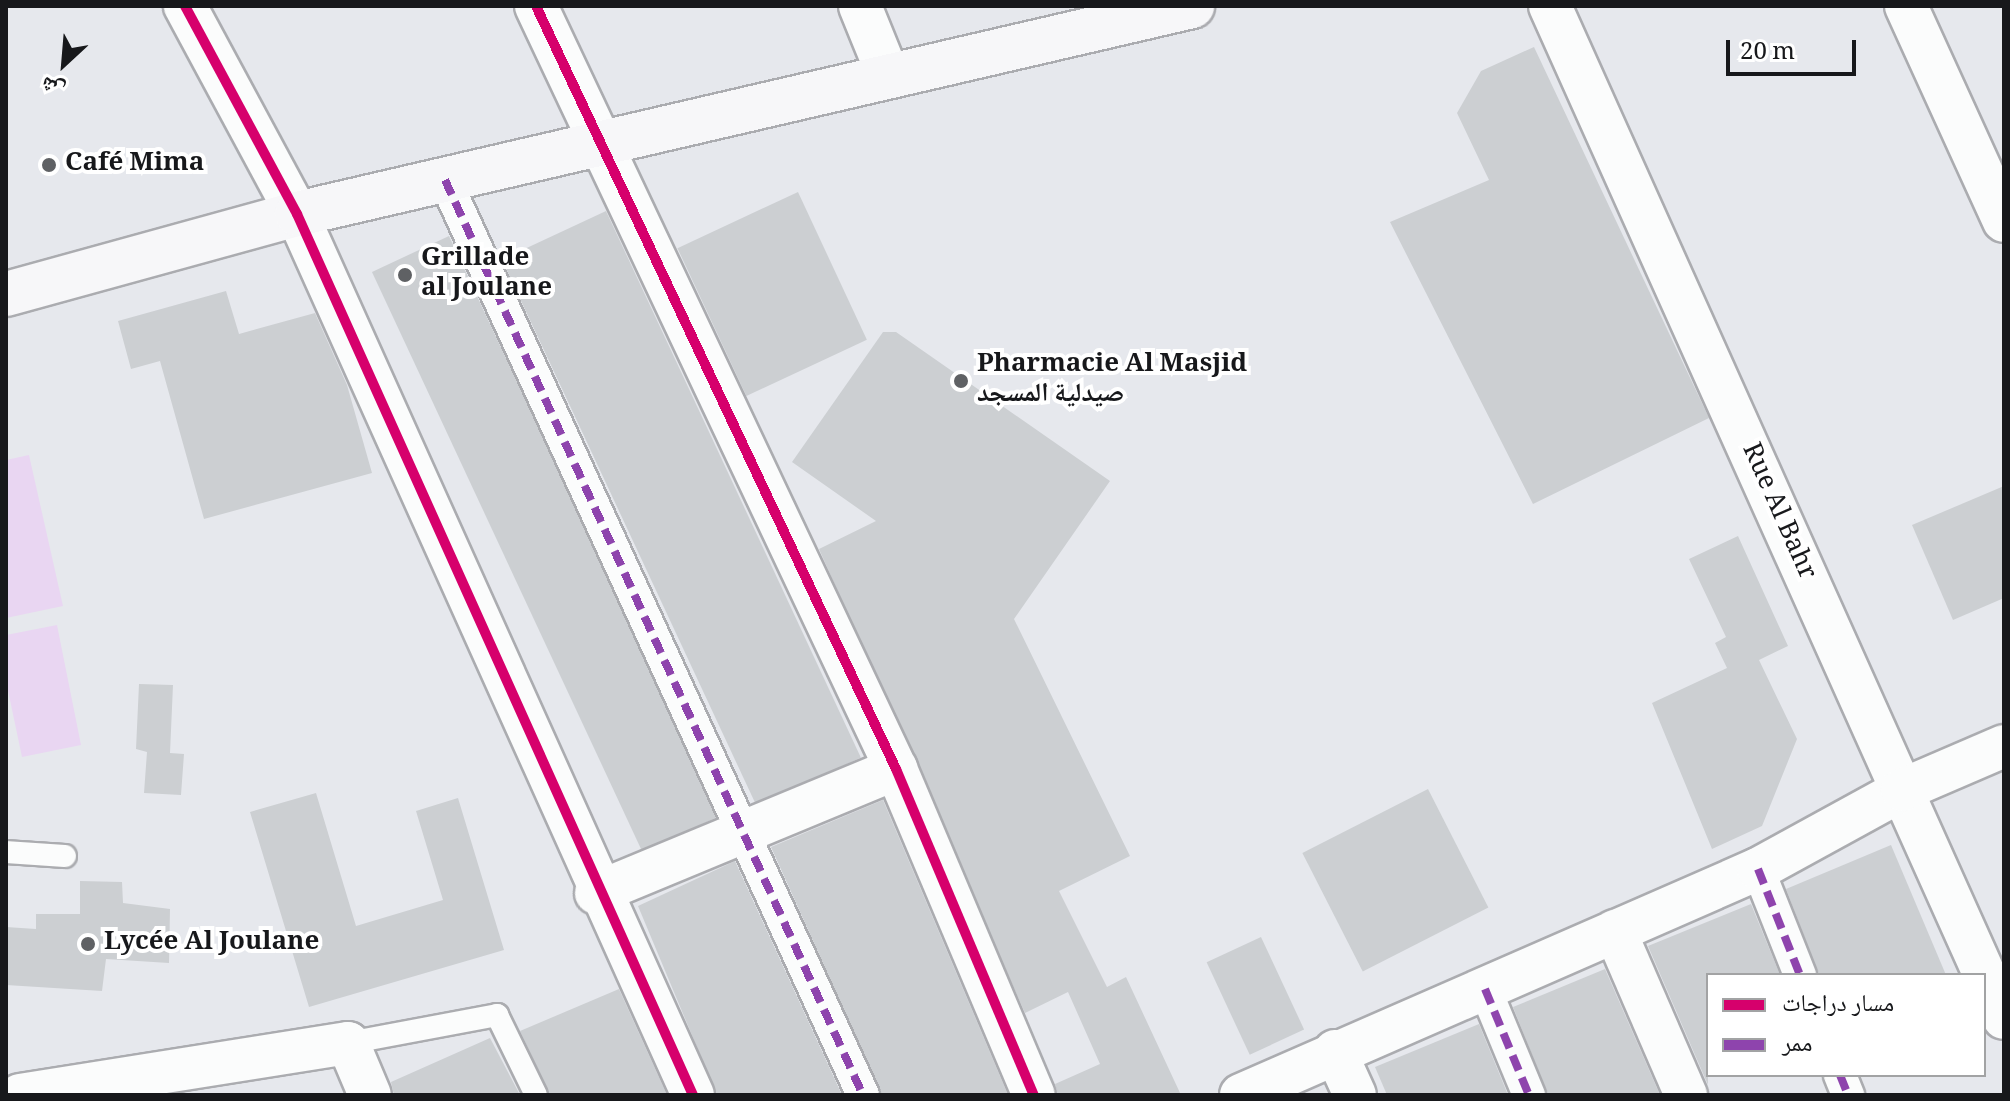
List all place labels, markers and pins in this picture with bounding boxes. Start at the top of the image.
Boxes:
place label: Café Mima [65,149,204,181]
marker: Café Mima [40,156,58,174]
place label: Grillade al Joulane [421,244,552,306]
marker: Grillade al Joulane [396,266,414,284]
place label: Pharmacie Al Masjid صيدلية المسجد [977,350,1247,412]
marker: Pharmacie Al Masjid صيدلية المسجد [952,372,970,390]
place label: Lycée Al Joulane [104,928,319,960]
marker: Lycée Al Joulane [79,935,97,953]

